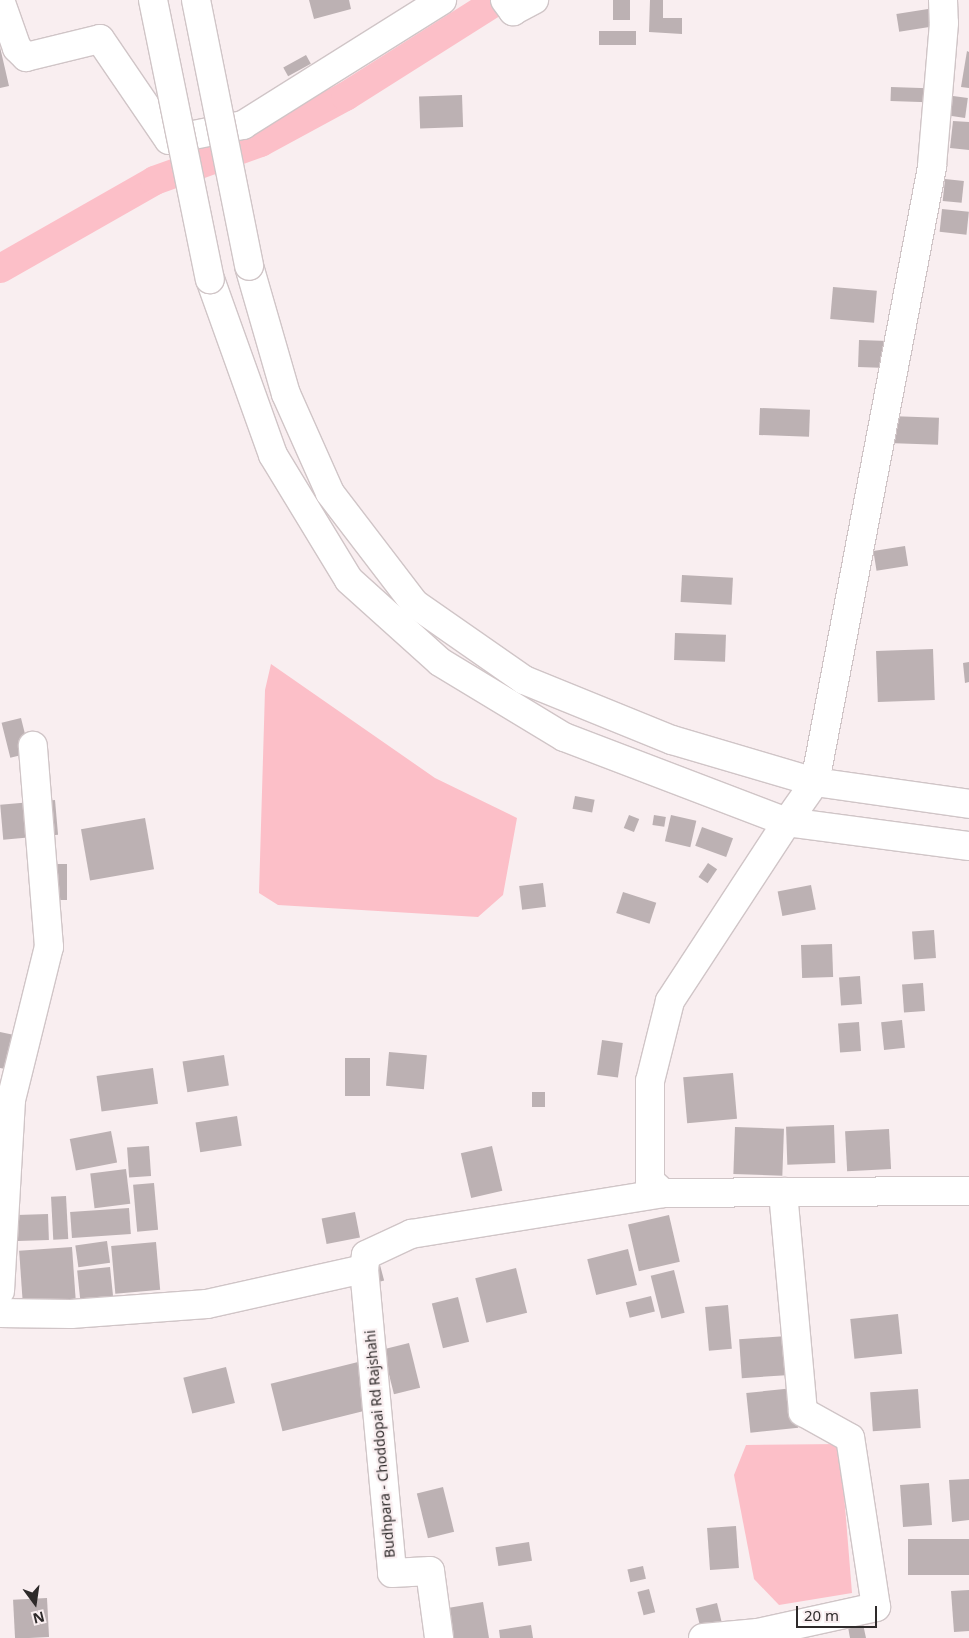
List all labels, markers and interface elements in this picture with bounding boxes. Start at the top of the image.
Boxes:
street label: Budhpara - Choddopai Rd Rajshahi [362,1329,398,1559]
north arrow [10,1578,60,1628]
scale bar [799,1596,880,1628]
text: 20 m [804,1605,839,1625]
text: N [31,1607,47,1629]

